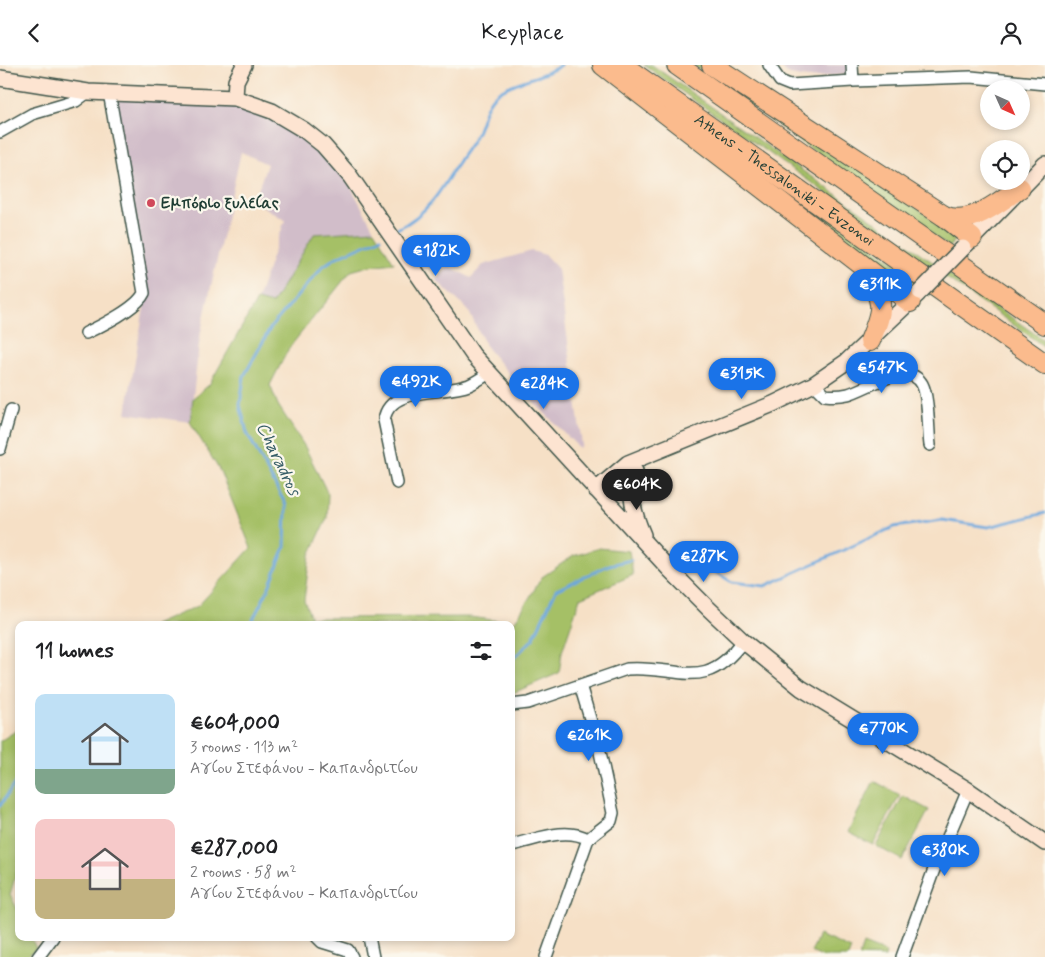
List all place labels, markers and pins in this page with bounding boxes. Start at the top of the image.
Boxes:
place label: Εμπόριο ξυλείας [161,193,279,214]
marker: Εμπόριο ξυλείας [145,197,157,209]
pin: €182K [401,235,471,277]
pin: €311K [845,269,915,311]
pin: €547K [847,351,917,394]
pin: €315K [707,357,777,400]
pin: €492K [381,365,451,408]
pin: €284K [509,367,579,410]
pin: €604K [602,469,672,511]
pin: €287K [669,541,739,583]
pin: €770K [848,713,918,755]
pin: €261K [554,719,624,762]
pin: €380K [910,835,980,877]

